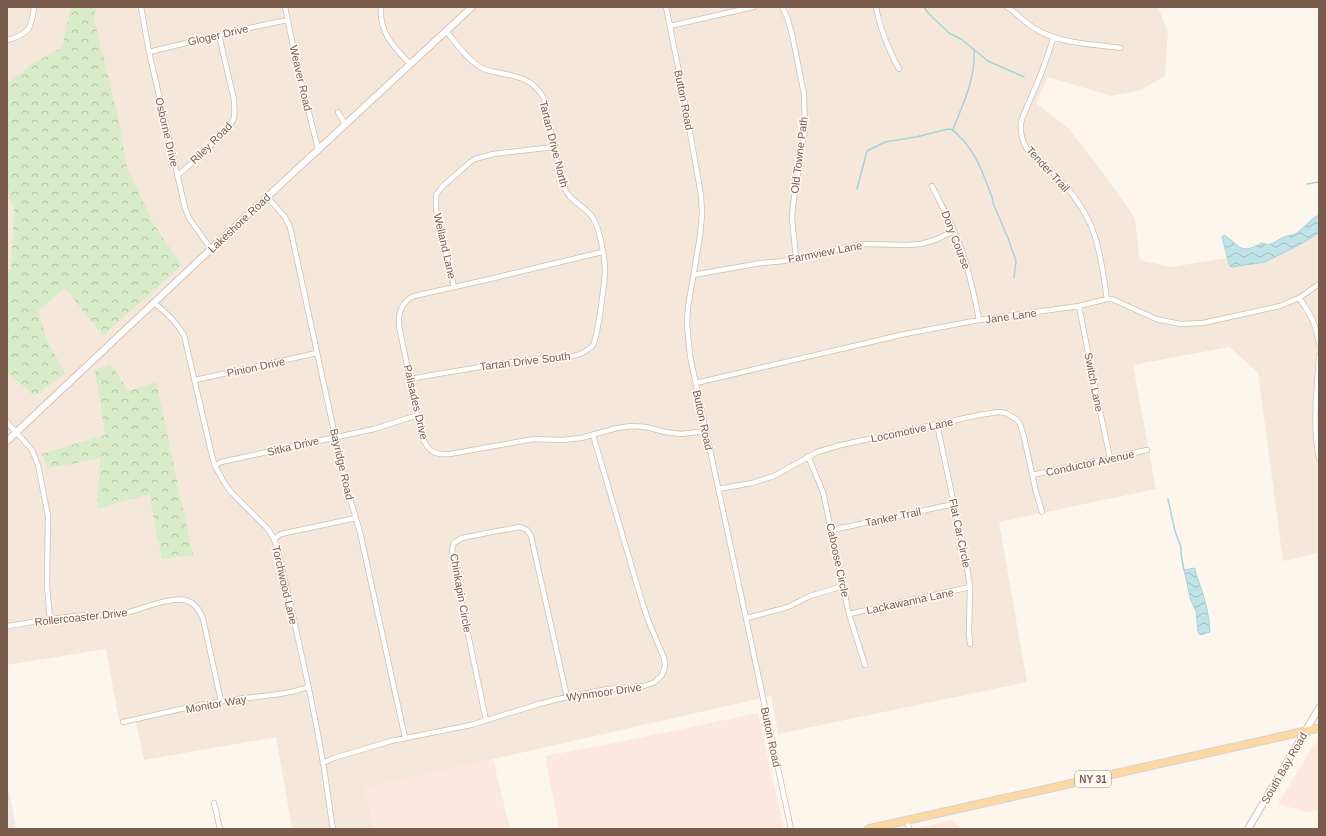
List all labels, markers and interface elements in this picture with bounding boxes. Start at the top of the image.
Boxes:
street label: Gloger Drive [187,22,249,48]
street label: Weaver Road [288,44,314,112]
street label: Button Road [672,69,696,131]
street label: Osborne Drive [153,96,181,168]
street label: Tartan Drive North [537,99,571,189]
street label: Old Towne Path [788,116,810,194]
street label: Riley Road [188,120,234,166]
street label: Tender Trail [1024,144,1072,194]
street label: Lakeshore Road [205,191,273,255]
street label: Dory Course [939,209,973,271]
street label: Welland Lane [432,212,458,280]
street label: Farmview Lane [787,239,863,265]
street label: Jane Lane [985,306,1037,326]
street label: Tartan Drive South [479,349,571,373]
street label: Switch Lane [1082,351,1106,413]
street label: Pinion Drive [226,355,286,379]
street label: Palisades Drive [402,363,430,441]
street label: Button Road [691,389,715,451]
street label: Locomotive Lane [870,415,954,445]
street label: Bayridge Road [328,427,356,501]
street label: Sitka Drive [266,434,320,458]
street label: Conductor Avenue [1045,448,1135,478]
street label: Flat Car Circle [947,497,973,569]
street label: Tanker Trail [864,505,922,529]
street label: Caboose Circle [824,522,852,598]
street label: Torchwood Lane [270,544,300,626]
street label: Chinkapin Circle [448,553,474,633]
street label: Lackawanna Lane [865,586,955,616]
street label: Rollercoaster Drive [34,606,128,628]
street label: Wynmoor Drive [566,681,642,703]
street label: Monitor Way [185,693,248,715]
street label: Button Road [759,706,783,768]
street label: South Bay Road [1259,730,1309,806]
road number: NY 31 [1075,771,1111,787]

